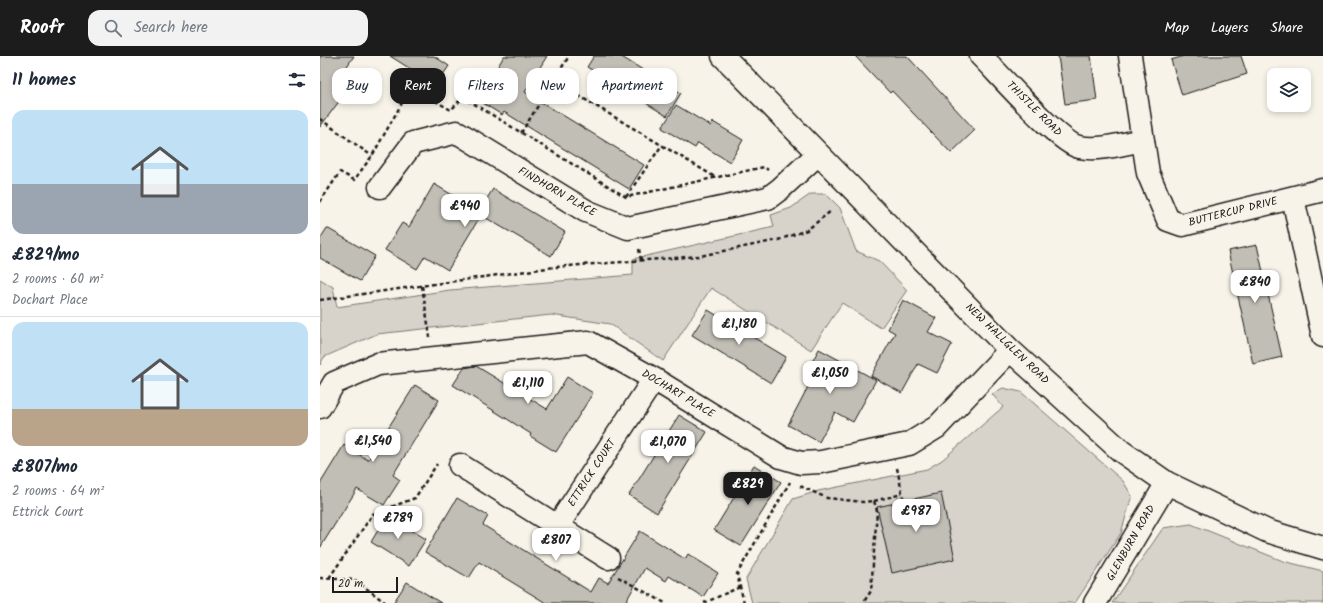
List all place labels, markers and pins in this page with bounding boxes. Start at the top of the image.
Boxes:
pin: £940 [441,194,489,228]
pin: £840 [1231,270,1279,304]
pin: £1,180 [706,312,772,346]
pin: £1,050 [797,361,863,395]
pin: £1,110 [495,371,561,405]
pin: £1,540 [340,429,406,463]
pin: £1,070 [635,430,701,464]
pin: £829 [724,472,772,506]
pin: £987 [892,499,940,533]
pin: £789 [374,506,422,540]
pin: £807 [532,528,580,562]

